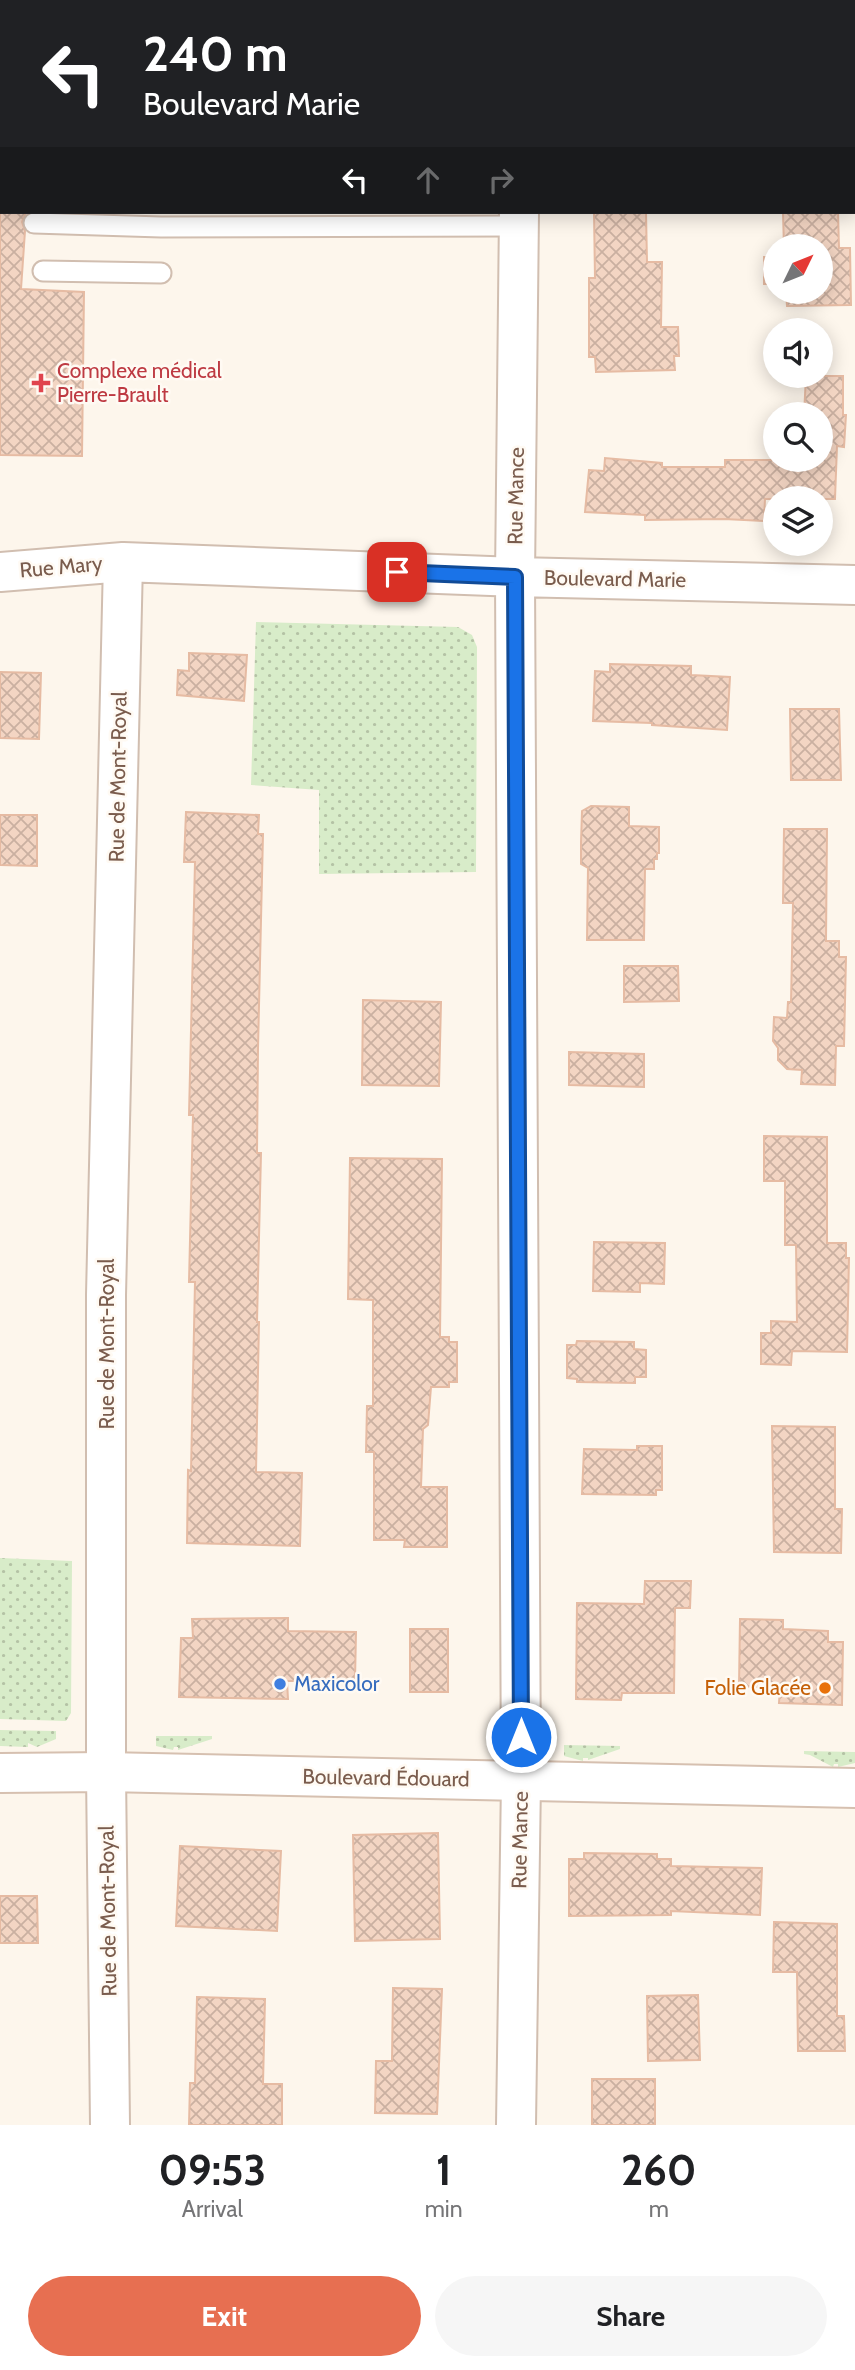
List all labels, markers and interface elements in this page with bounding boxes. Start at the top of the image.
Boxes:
text: 240 m [143,24,288,83]
icon: left [28,28,119,119]
text: Boulevard Marie [143,84,360,123]
icon: left [336,161,374,199]
icon: ahead [409,161,447,199]
icon: right [482,161,520,199]
north arrow [763,234,833,304]
map controls [763,234,833,556]
button: sound [763,318,833,388]
place label: Complexe médical Pierre-Brault [57,358,222,407]
marker: Complexe médical Pierre-Brault [31,373,51,393]
button: search [763,402,833,472]
street label: Rue Mance [502,447,529,545]
button: layers [763,486,833,556]
pin [367,542,427,602]
street label: Rue Mary [18,550,104,583]
icon: arrive [378,553,416,591]
street label: Boulevard Marie [544,565,687,592]
street label: Rue de Mont-Royal [104,691,131,863]
street label: Rue de Mont-Royal [94,1258,119,1430]
place label: Maxicolor [294,1671,380,1696]
place label: Folie Glacée [705,1675,811,1700]
marker: Maxicolor [272,1676,288,1692]
marker: Folie Glacée [817,1680,833,1696]
position arrow [484,1700,558,1774]
street label: Boulevard Édouard [302,1764,470,1791]
street label: Rue Mance [506,1791,533,1889]
street label: Rue de Mont-Royal [94,1825,121,1997]
text: 09:53 [158,2144,266,2196]
text: 1 [436,2144,451,2196]
text: 260 [621,2144,697,2196]
text: Arrival [182,2195,243,2223]
text: min [425,2195,463,2223]
text: m [649,2195,669,2223]
button: Exit [28,2276,421,2356]
button: Share [435,2276,827,2356]

